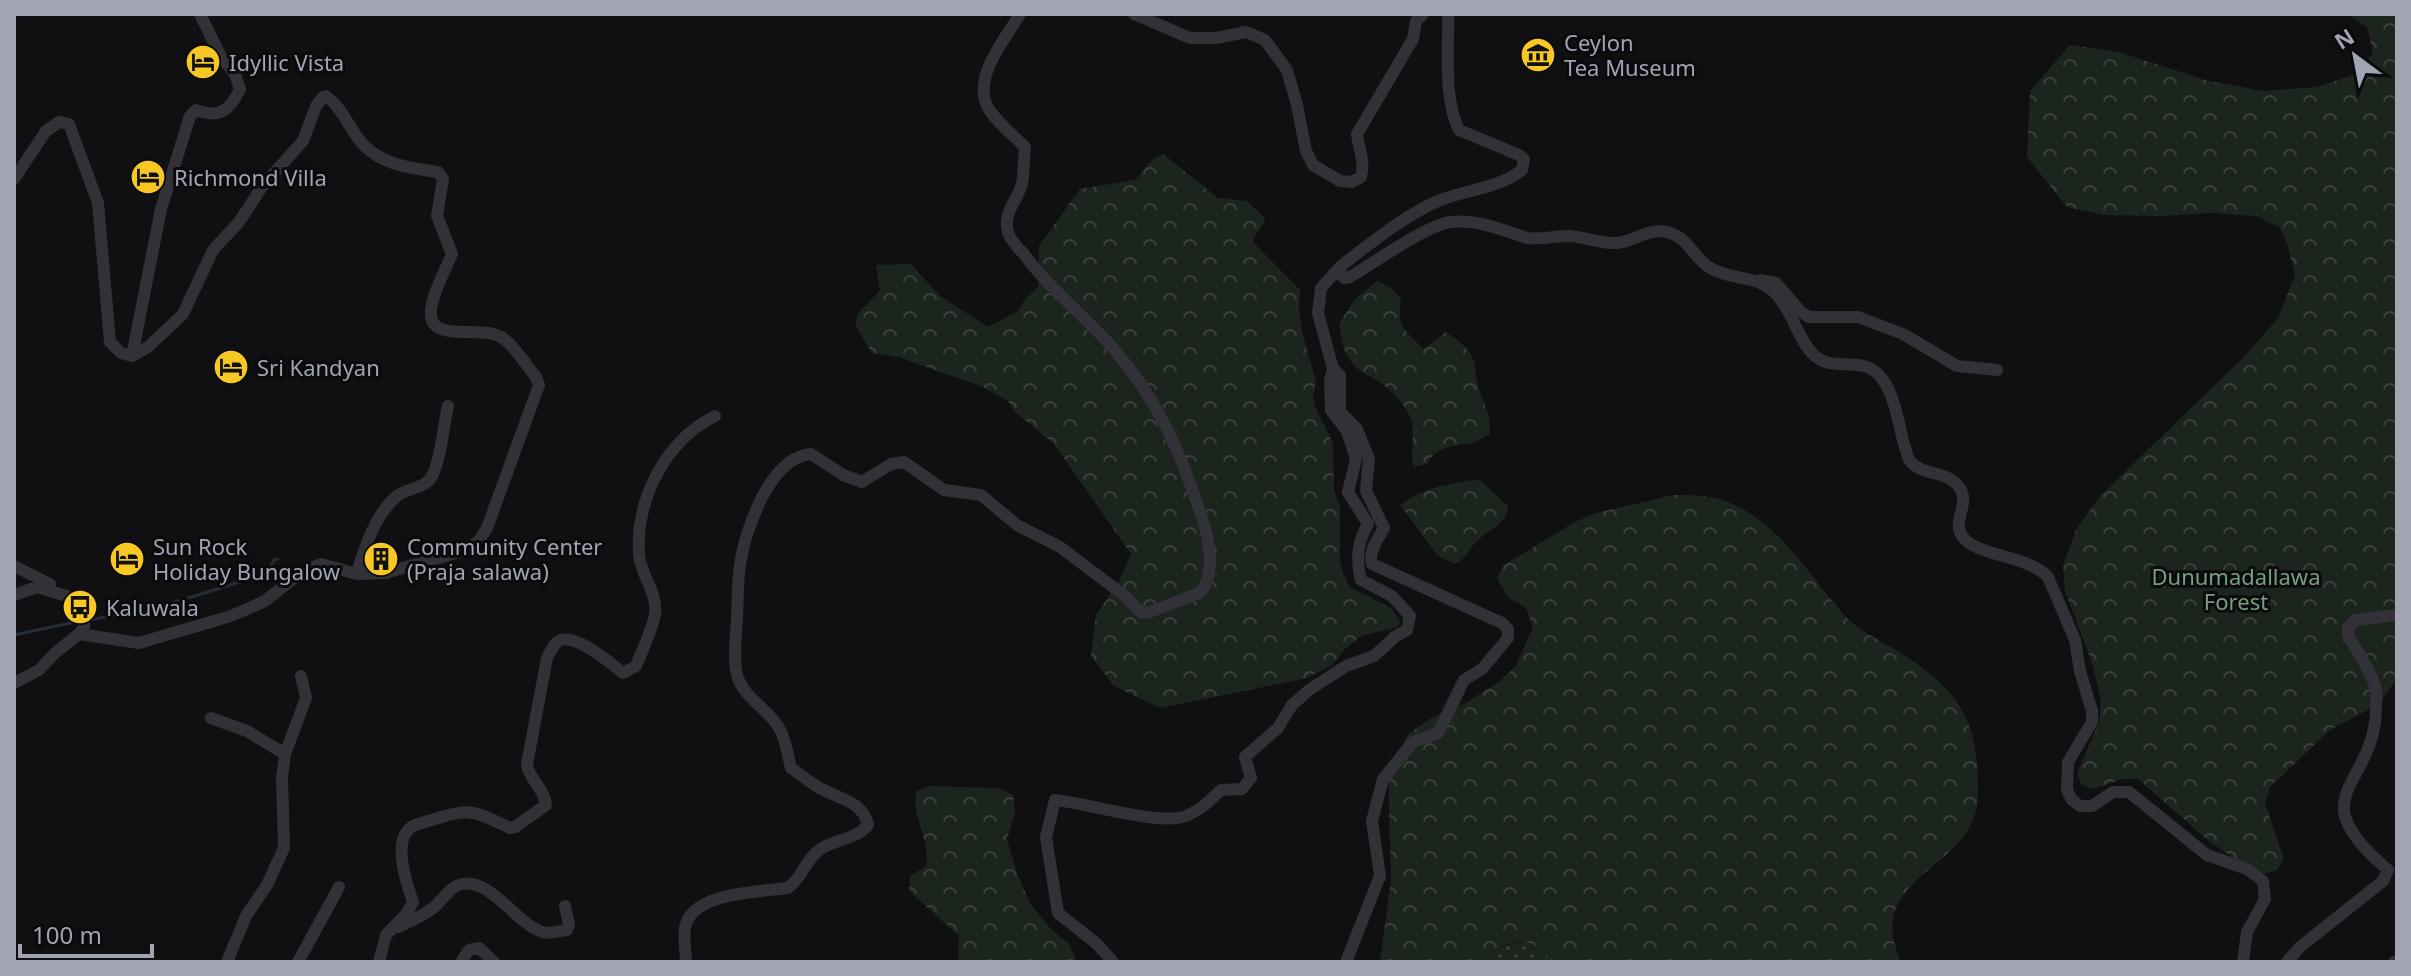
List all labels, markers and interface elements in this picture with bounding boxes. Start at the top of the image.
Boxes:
north arrow [2315,16,2395,96]
text: N [2328,21,2359,56]
place label: Ceylon Tea Museum [1564,27,1696,82]
museum icon: Ceylon Tea Museum [1519,36,1557,74]
hotel icon: Idyllic Vista [184,43,222,81]
place label: Idyllic Vista [229,47,344,77]
hotel icon: Richmond Villa [129,158,167,196]
place label: Richmond Villa [174,162,327,192]
hotel icon: Sri Kandyan [212,348,250,386]
place label: Sri Kandyan [257,352,380,382]
place label: Sun Rock Holiday Bungalow [153,531,341,586]
place label: Community Center (Praja salawa) [407,531,602,586]
hotel icon: Sun Rock Holiday Bungalow [108,540,146,578]
building icon: Community Center (Praja salawa) [362,540,400,578]
park label: Dunumadallawa Forest [2152,561,2320,616]
bus stop icon: Kaluwala [61,588,99,626]
place label: Kaluwala [106,592,199,622]
scale bar [20,908,152,958]
text: 100 m [32,918,102,951]

